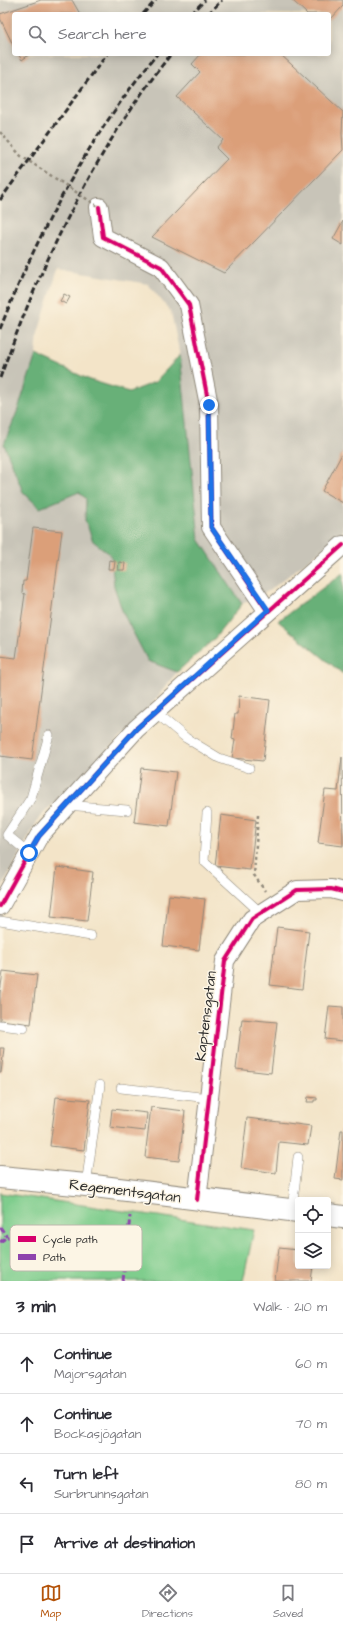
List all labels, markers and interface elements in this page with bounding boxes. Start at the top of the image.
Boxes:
search box [12,12,331,56]
icon: search [26,23,48,45]
text: Search here [58,24,147,45]
route end [200,396,218,414]
route start [20,844,38,862]
street label: Kaptensgatan [190,969,223,1062]
street label: Regementsgatan [68,1174,182,1209]
map controls [295,1197,331,1269]
button: locate [295,1197,331,1233]
legend [10,1225,142,1271]
text: Cycle path [43,1232,98,1248]
button: layers [295,1233,331,1269]
text: Path [43,1250,66,1265]
text: 3 min [16,1295,56,1319]
text: Walk · 210 m [253,1298,327,1316]
text: Continue [54,1344,112,1365]
icon: ahead [16,1353,38,1375]
text: 60 m [295,1355,327,1373]
text: Majorsgatan [54,1365,126,1383]
text: Continue [54,1404,112,1425]
icon: ahead [16,1413,38,1435]
text: 70 m [295,1415,327,1433]
text: Bockasjögatan [54,1425,141,1443]
text: Turn left [54,1464,118,1485]
icon: left [16,1473,38,1495]
text: 80 m [295,1475,327,1493]
text: Surbrunnsgatan [54,1485,148,1503]
icon: arrive [16,1533,38,1555]
text: Arrive at destination [54,1533,195,1554]
tab: Map [40,1582,62,1621]
tab: Directions [142,1582,193,1621]
tab: Saved [273,1582,303,1621]

